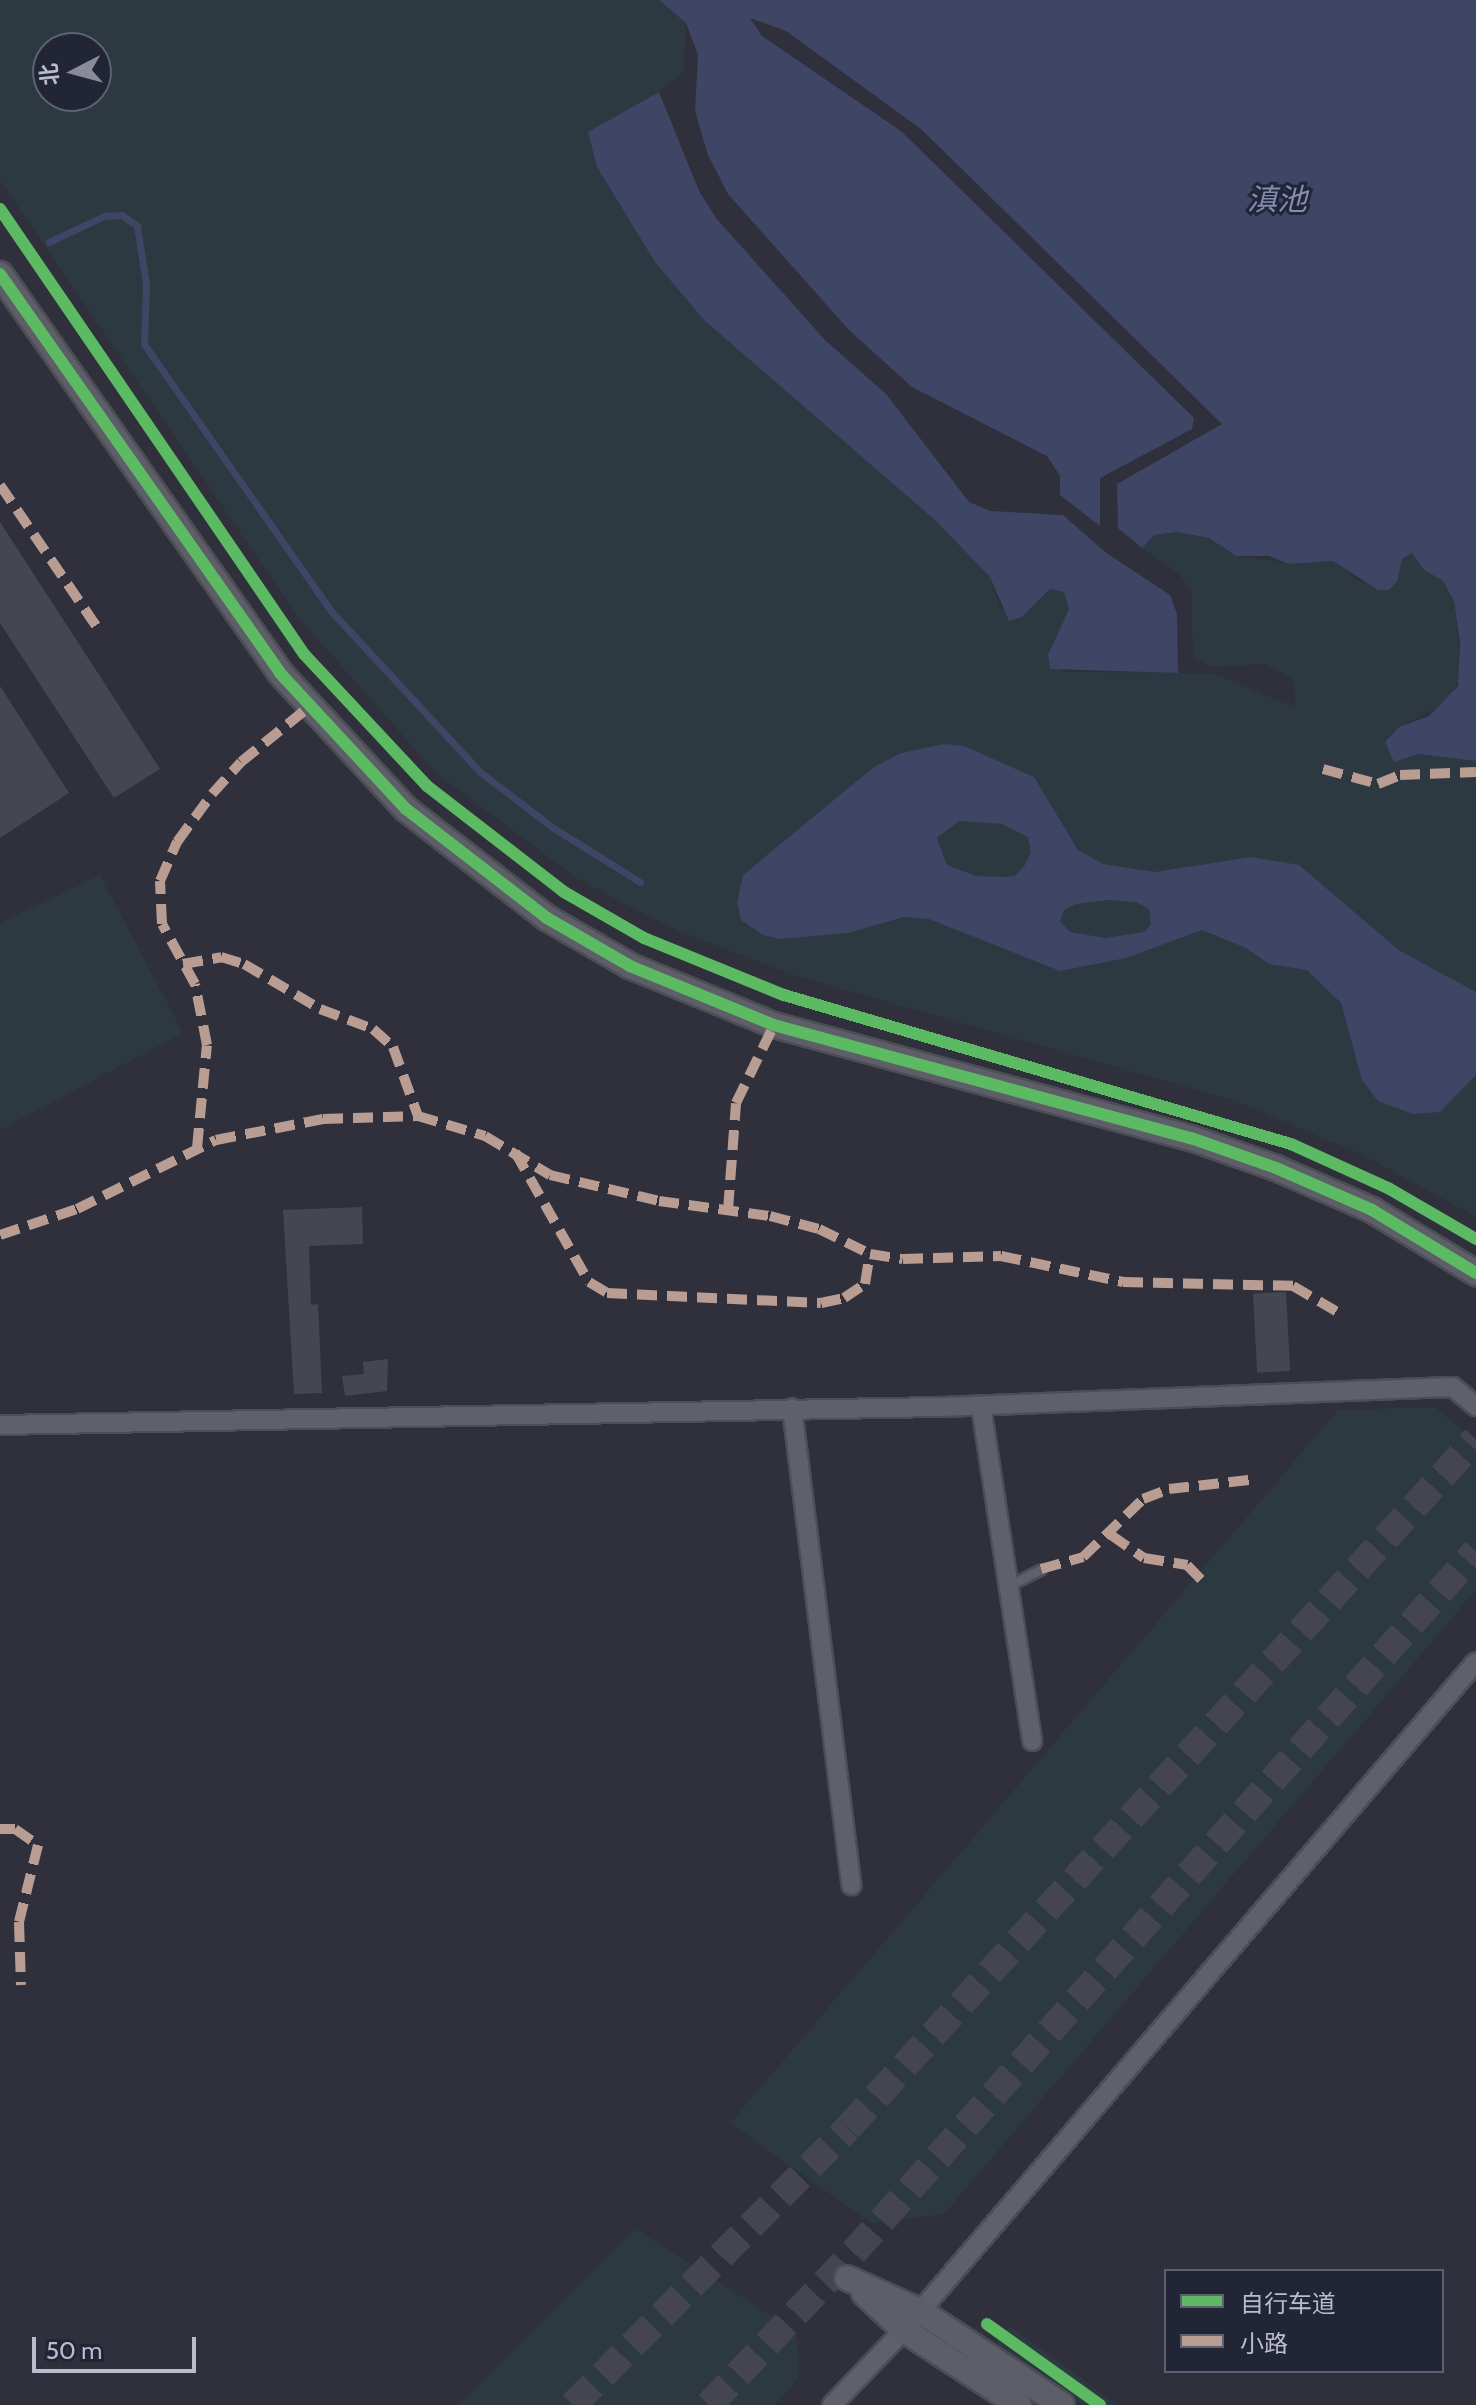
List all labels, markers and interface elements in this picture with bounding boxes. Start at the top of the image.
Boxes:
north arrow [32,32,112,112]
text: 北 [35,62,64,87]
water label: 滇池 [1247,182,1307,218]
legend [1164,2269,1444,2373]
text: 自行车道 [1240,2289,1336,2318]
scale bar [36,2321,200,2371]
text: 小路 [1240,2329,1288,2358]
text: 50 m [46,2336,102,2365]

